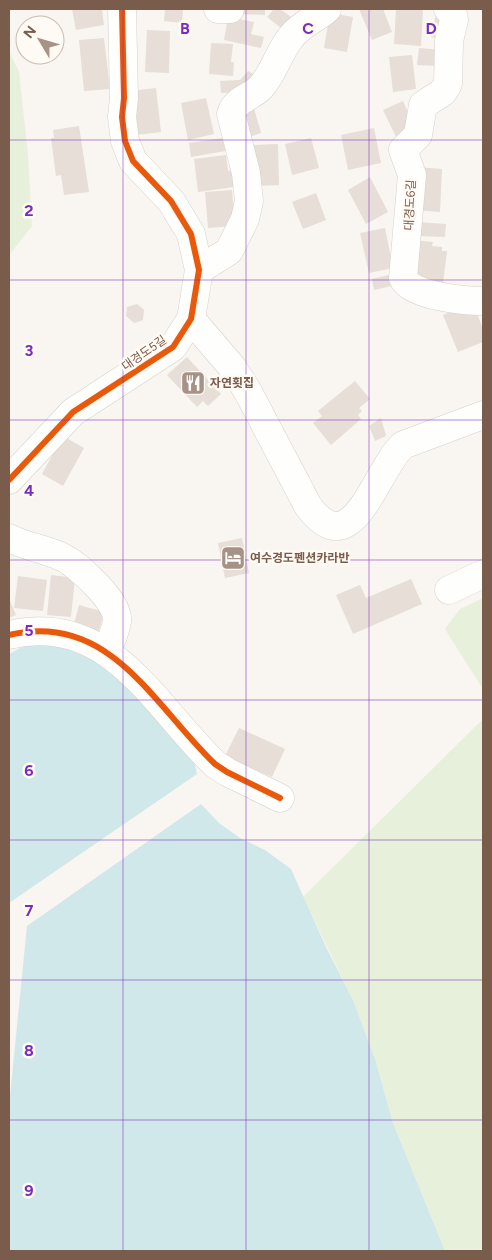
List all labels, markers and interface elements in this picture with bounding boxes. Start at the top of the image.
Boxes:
north arrow [15,15,65,65]
text: B [180,19,190,38]
text: C [302,19,314,38]
text: D [425,19,437,38]
text: N [20,23,40,42]
street label: 대경도6길 [402,179,418,231]
text: 2 [24,201,34,220]
street label: 대경도5길 [119,333,169,373]
text: 3 [25,341,34,360]
restaurant icon: 자연횟집 [180,370,206,396]
place label: 자연횟집 [210,376,254,390]
text: 4 [24,481,34,500]
hotel icon: 여수경도펜션카라반 [220,545,246,571]
place label: 여수경도펜션카라반 [250,551,349,565]
text: 5 [24,621,34,640]
text: 6 [24,761,34,780]
text: 7 [25,901,34,920]
text: 8 [24,1041,34,1060]
text: 9 [24,1181,34,1200]

